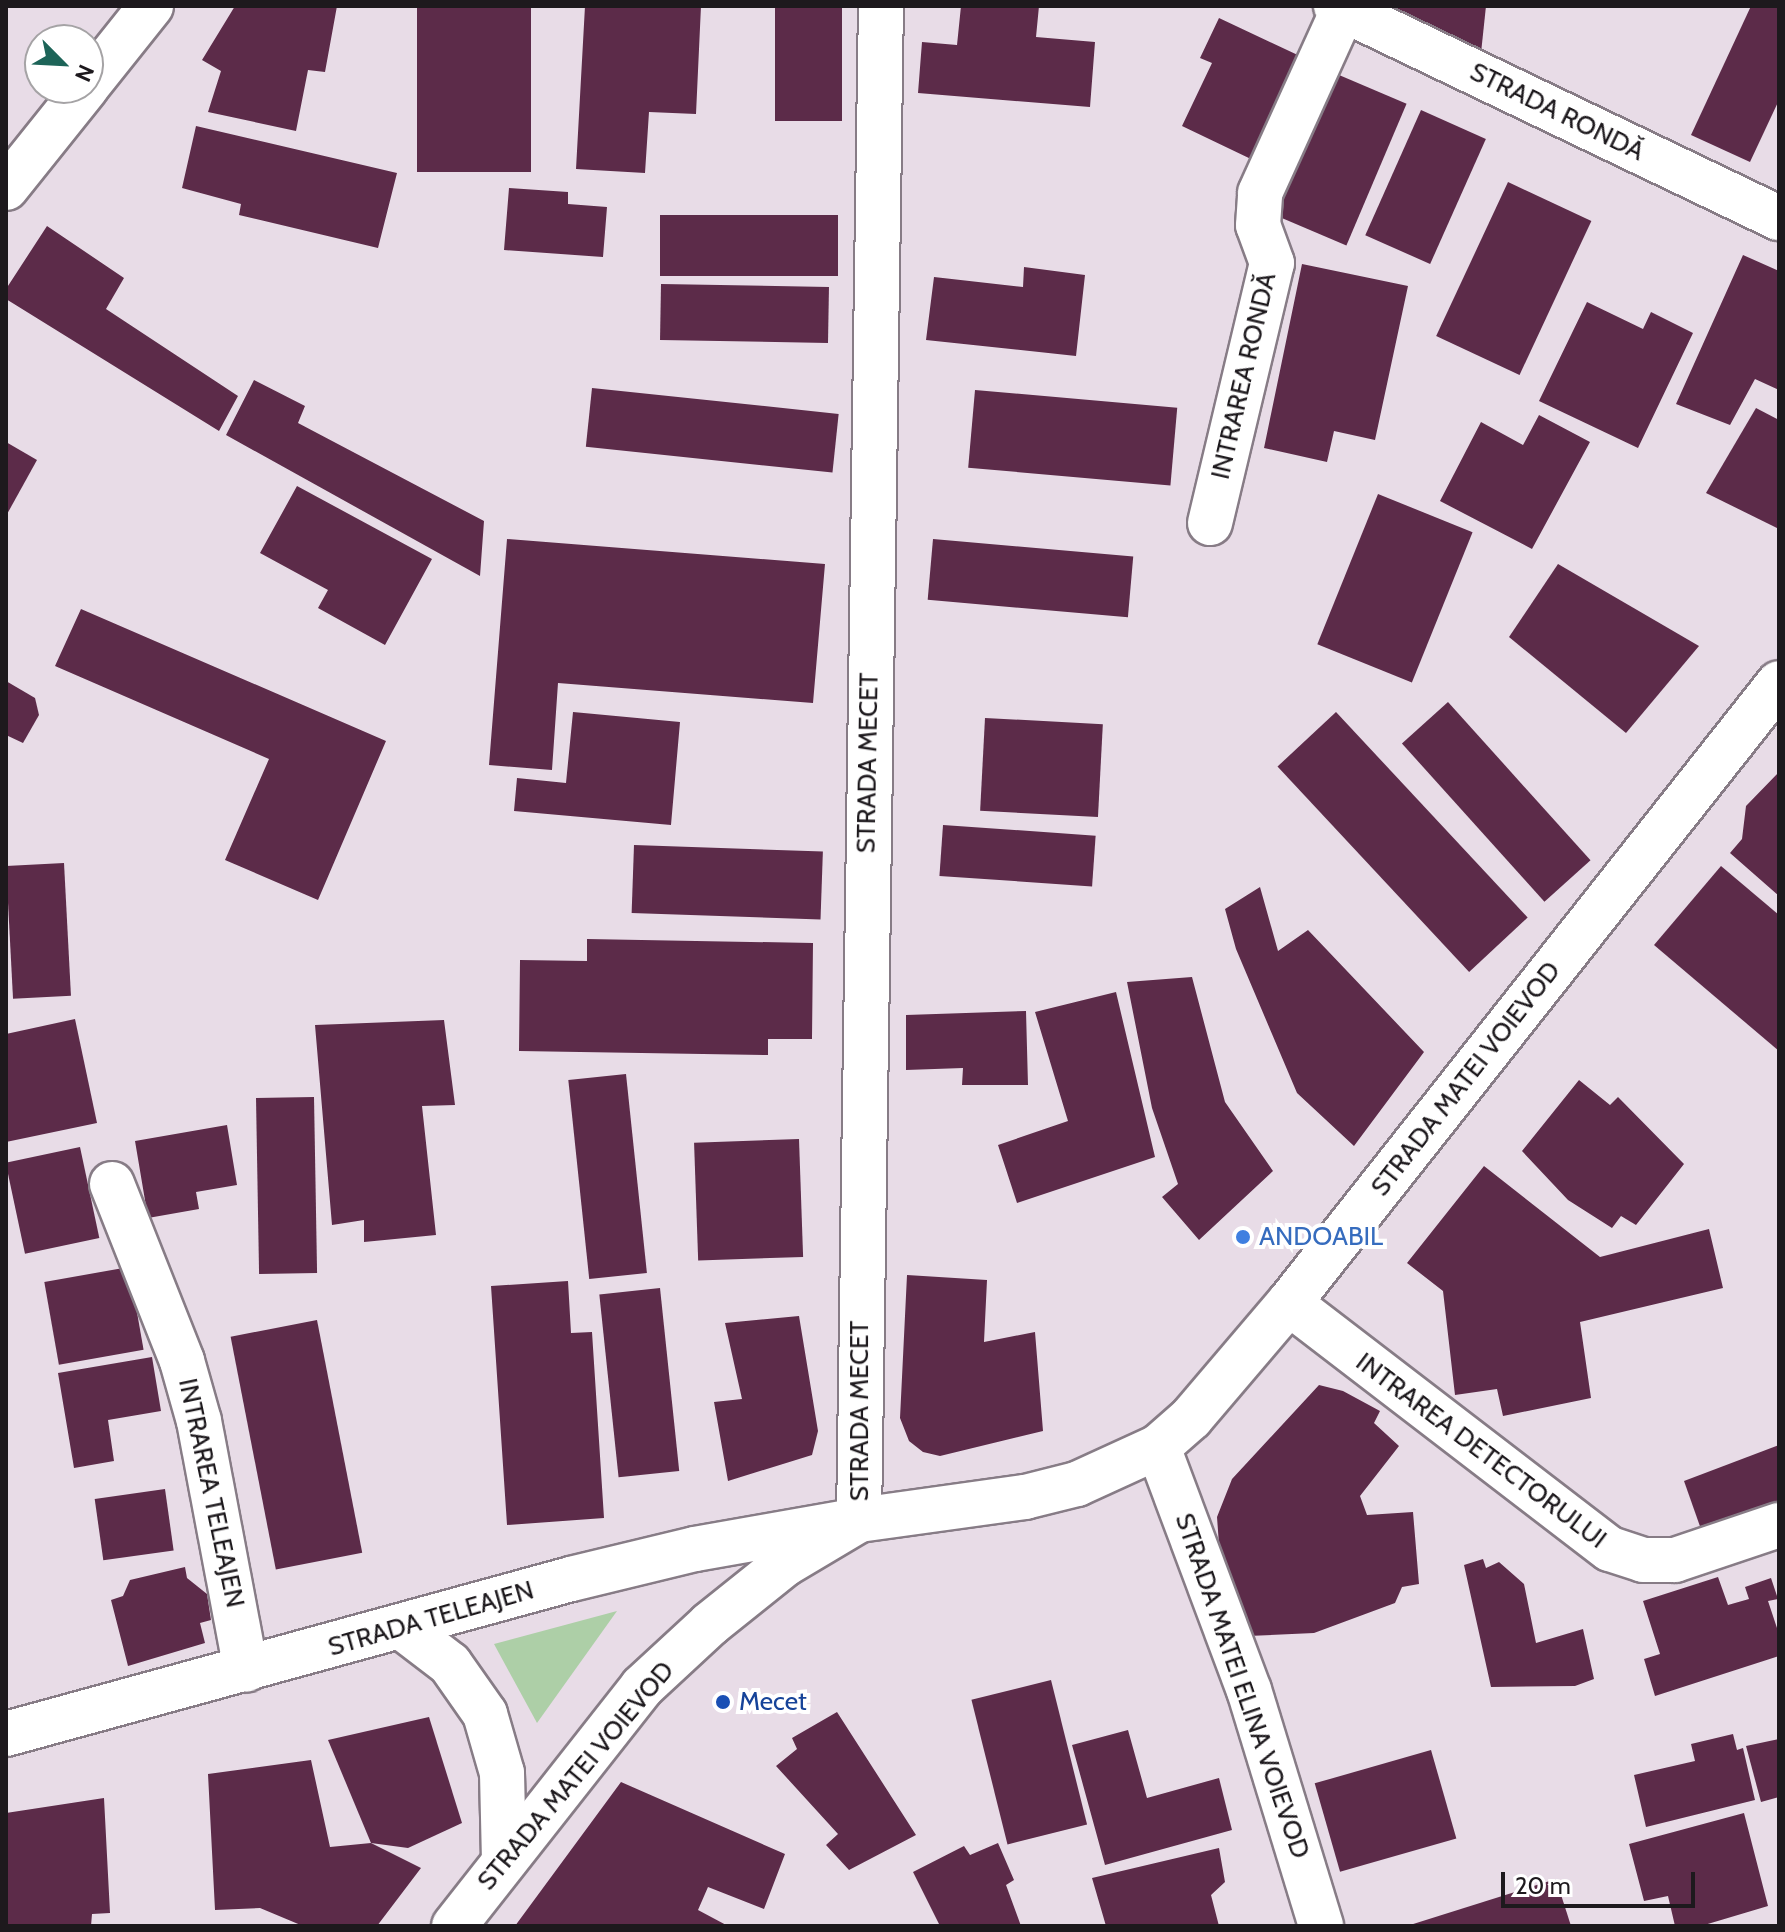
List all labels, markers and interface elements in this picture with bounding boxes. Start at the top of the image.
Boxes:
north arrow [24,24,104,104]
street label: STRADA RONDĂ [1465,56,1649,168]
text: N [69,61,100,86]
street label: INTRAREA RONDĂ [1205,270,1283,482]
street label: STRADA MECET [851,672,885,854]
street label: STRADA MATEI VOIEVOD [1365,956,1567,1202]
place label: ANDOABIL [1259,1221,1383,1253]
marker: ANDOABIL [1234,1228,1252,1246]
street label: STRADA MECET [844,1321,876,1501]
street label: INTRAREA DETECTORULUI [1350,1347,1612,1555]
street label: INTRAREA TELEAJEN [171,1376,251,1610]
street label: STRADA MATEI ELINA VOIEVOD [1168,1509,1316,1863]
street label: STRADA TELEAJEN [325,1575,537,1663]
street label: STRADA MATEI VOIEVOD [471,1655,681,1897]
place label: Mecet [739,1686,807,1718]
marker: Mecet [714,1693,732,1711]
scale bar [1505,1856,1699,1906]
text: 20 m [1515,1871,1571,1900]

